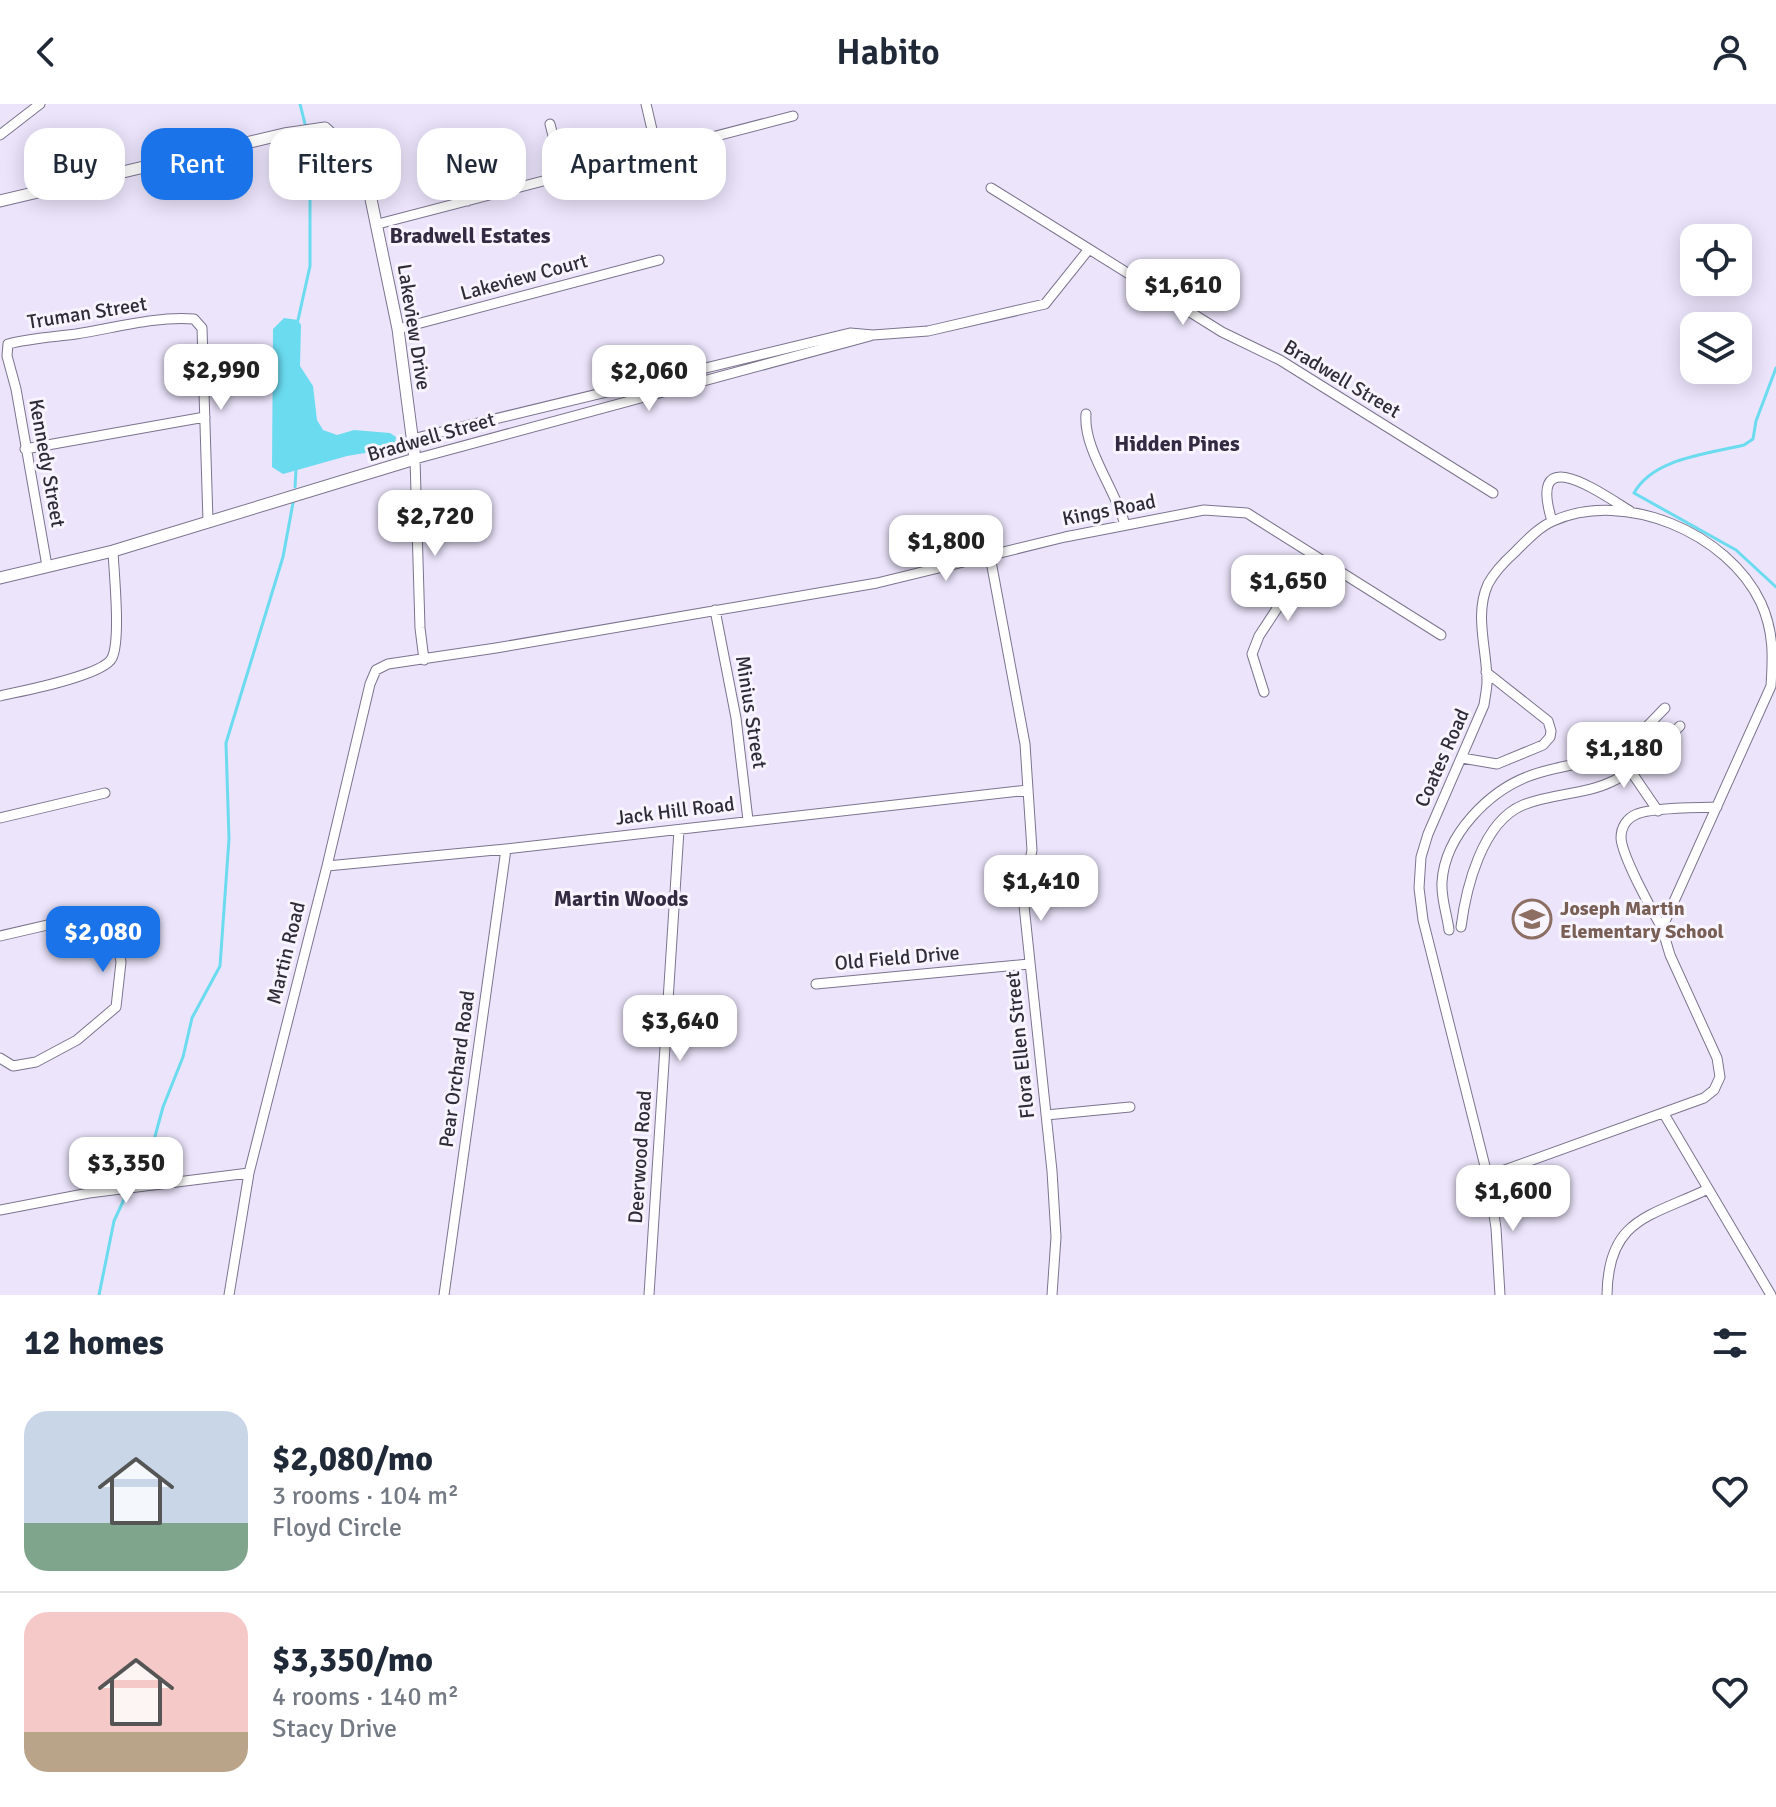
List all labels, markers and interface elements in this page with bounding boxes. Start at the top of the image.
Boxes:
icon: back [24,30,68,74]
text: Habito [836,30,940,75]
icon: person [1708,30,1752,74]
chip: Buy [24,128,125,200]
chip: Rent [141,128,253,200]
chip: Filters [269,128,401,200]
chip: New [417,128,526,200]
chip: Apartment [542,128,726,200]
district label: Bradwell Estates [389,222,551,249]
map controls [1680,224,1752,384]
button: locate [1680,224,1752,296]
street label: Lakeview Court [458,248,590,306]
pin: $1,610 [1118,259,1248,327]
street label: Lakeview Drive [392,262,436,392]
text: $1,610 [1144,269,1222,301]
street label: Truman Street [25,291,149,335]
button: layers [1680,312,1752,384]
street label: Bradwell Street [1279,334,1405,424]
pin: $2,990 [156,344,286,412]
pin: $2,060 [584,345,714,413]
text: $2,990 [182,354,260,386]
text: $2,060 [610,355,688,387]
street label: Kennedy Street [23,397,71,529]
street label: Bradwell Street [364,407,498,467]
district label: Hidden Pines [1114,430,1240,457]
street label: Kings Road [1060,489,1158,531]
pin: $2,720 [370,490,500,558]
text: $2,720 [396,500,474,532]
pin: $1,800 [881,515,1011,583]
text: $1,800 [907,525,985,557]
pin: $1,650 [1223,555,1353,623]
text: $1,650 [1249,565,1327,597]
street label: Minius Street [730,654,772,770]
street label: Coates Road [1409,705,1475,811]
pin: $1,180 [1559,722,1689,790]
text: $1,180 [1585,732,1663,764]
street label: Jack Hill Road [614,791,736,831]
pin: $1,410 [976,855,1106,923]
text: $1,410 [1002,865,1080,897]
district label: Martin Woods [554,885,688,912]
place label: Joseph Martin Elementary School [1560,896,1724,944]
school or university icon: Joseph Martin Elementary School [1511,898,1553,940]
street label: Martin Road [261,899,311,1007]
pin: $2,080 [38,906,168,974]
text: $2,080 [64,916,142,948]
street label: Old Field Drive [834,940,960,976]
street label: Flora Ellen Street [1000,970,1040,1120]
street label: Pear Orchard Road [434,989,480,1149]
pin: $3,640 [615,995,745,1063]
text: $3,640 [641,1005,719,1037]
street label: Deerwood Road [623,1090,657,1224]
pin: $3,350 [61,1137,191,1205]
text: $3,350 [87,1147,165,1179]
pin: $1,600 [1448,1165,1578,1233]
text: $1,600 [1474,1175,1552,1207]
icon: filters [1708,1321,1752,1365]
text: 12 homes [24,1322,164,1364]
text: $2,080/mo [272,1438,433,1480]
icon: home [88,1443,184,1539]
icon: heart [1708,1469,1752,1513]
text: 3 rooms · 104 m² [272,1480,459,1512]
text: Floyd Circle [272,1512,402,1544]
text: $3,350/mo [272,1639,433,1681]
icon: home [88,1644,184,1740]
icon: heart [1708,1670,1752,1714]
text: 4 rooms · 140 m² [272,1681,459,1713]
text: Stacy Drive [272,1713,397,1745]

